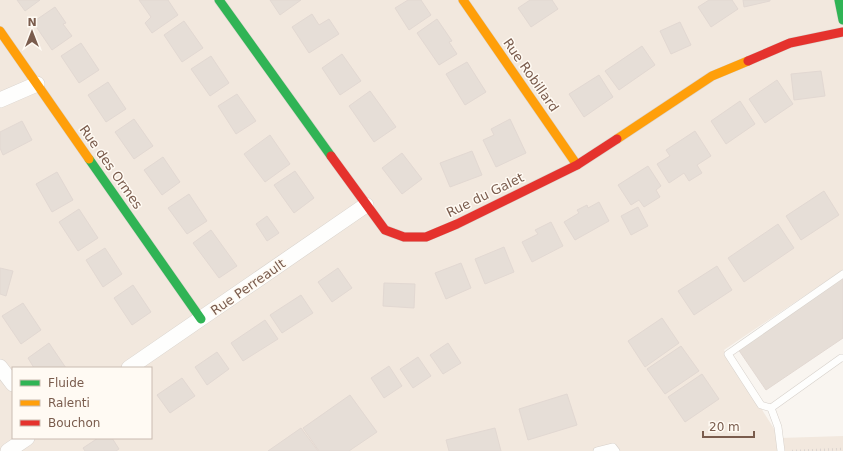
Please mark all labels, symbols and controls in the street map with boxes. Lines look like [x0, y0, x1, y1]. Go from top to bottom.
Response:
north arrow [12, 12, 52, 52]
text: N [27, 16, 37, 29]
street label: Rue Robillard [500, 36, 562, 114]
street label: Rue des Ormes [77, 122, 146, 212]
street label: Rue du Galet [444, 170, 526, 220]
street label: Rue Perreault [208, 256, 288, 318]
legend [12, 367, 152, 439]
text: Fluide [48, 376, 84, 390]
text: Ralenti [48, 396, 90, 410]
scale bar [703, 413, 754, 439]
text: Bouchon [48, 416, 100, 430]
text: 20 m [709, 420, 740, 434]

